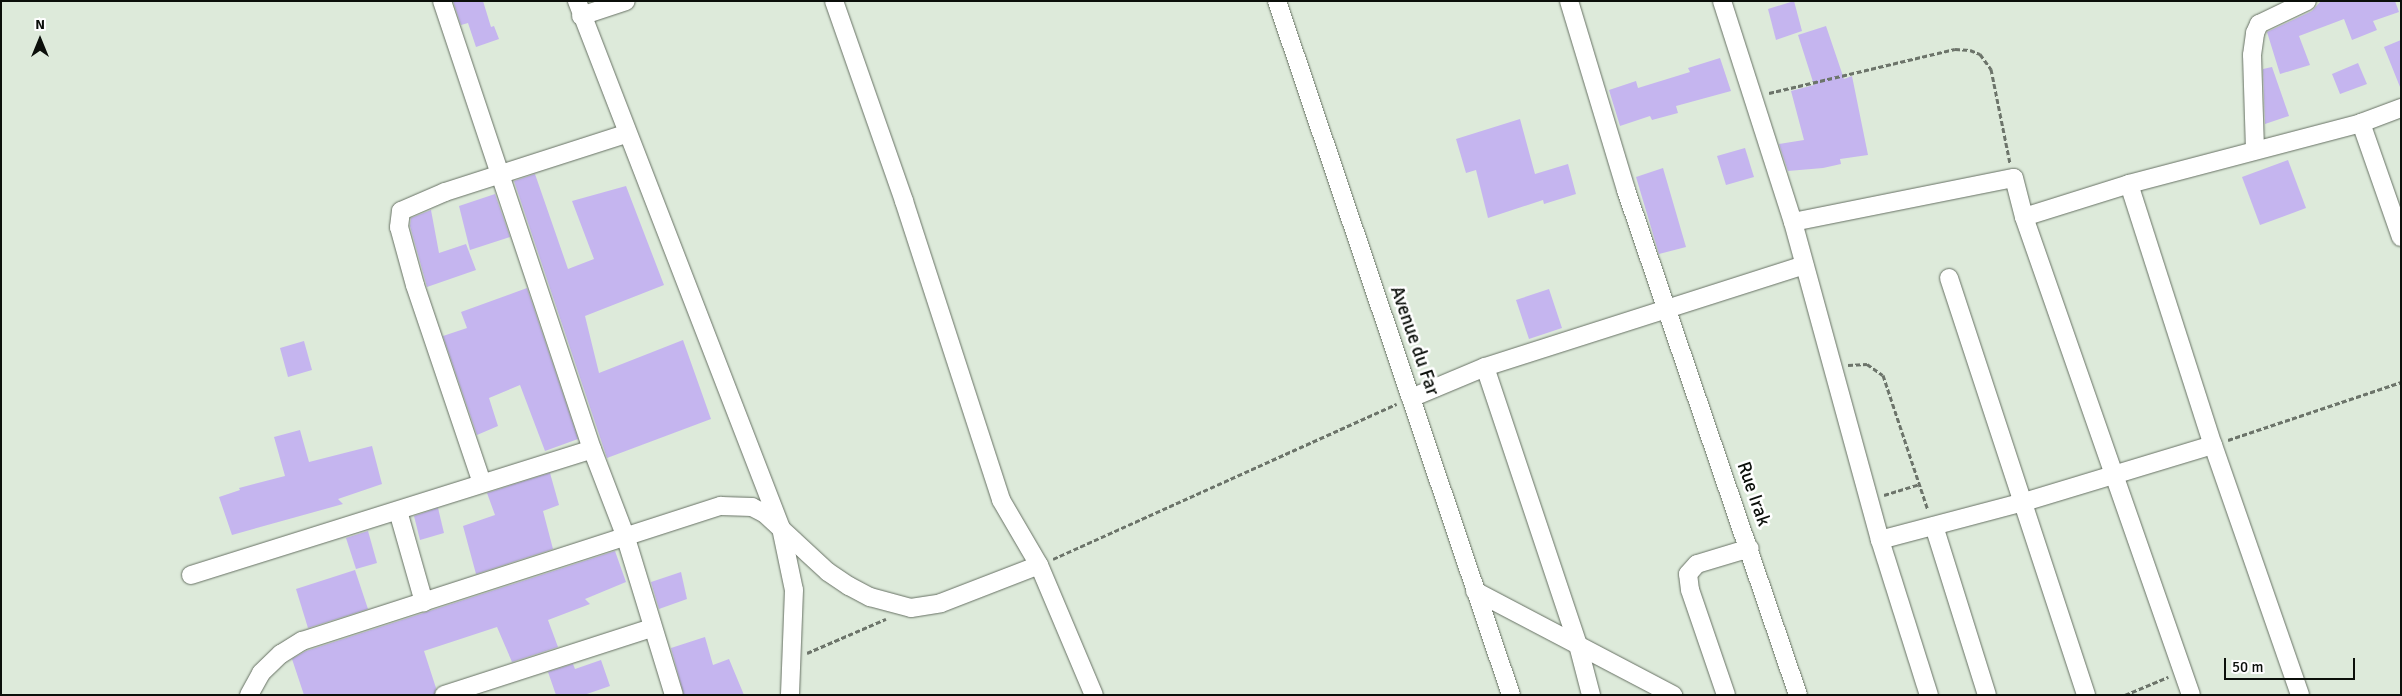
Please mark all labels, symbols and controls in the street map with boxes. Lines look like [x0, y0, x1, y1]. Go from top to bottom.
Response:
north arrow [15, 15, 65, 65]
text: N [35, 16, 45, 33]
street label: Avenue du Far [1385, 283, 1443, 399]
street label: Rue Irak [1731, 459, 1775, 529]
scale bar [2227, 648, 2358, 680]
text: 50 m [2232, 658, 2263, 676]

